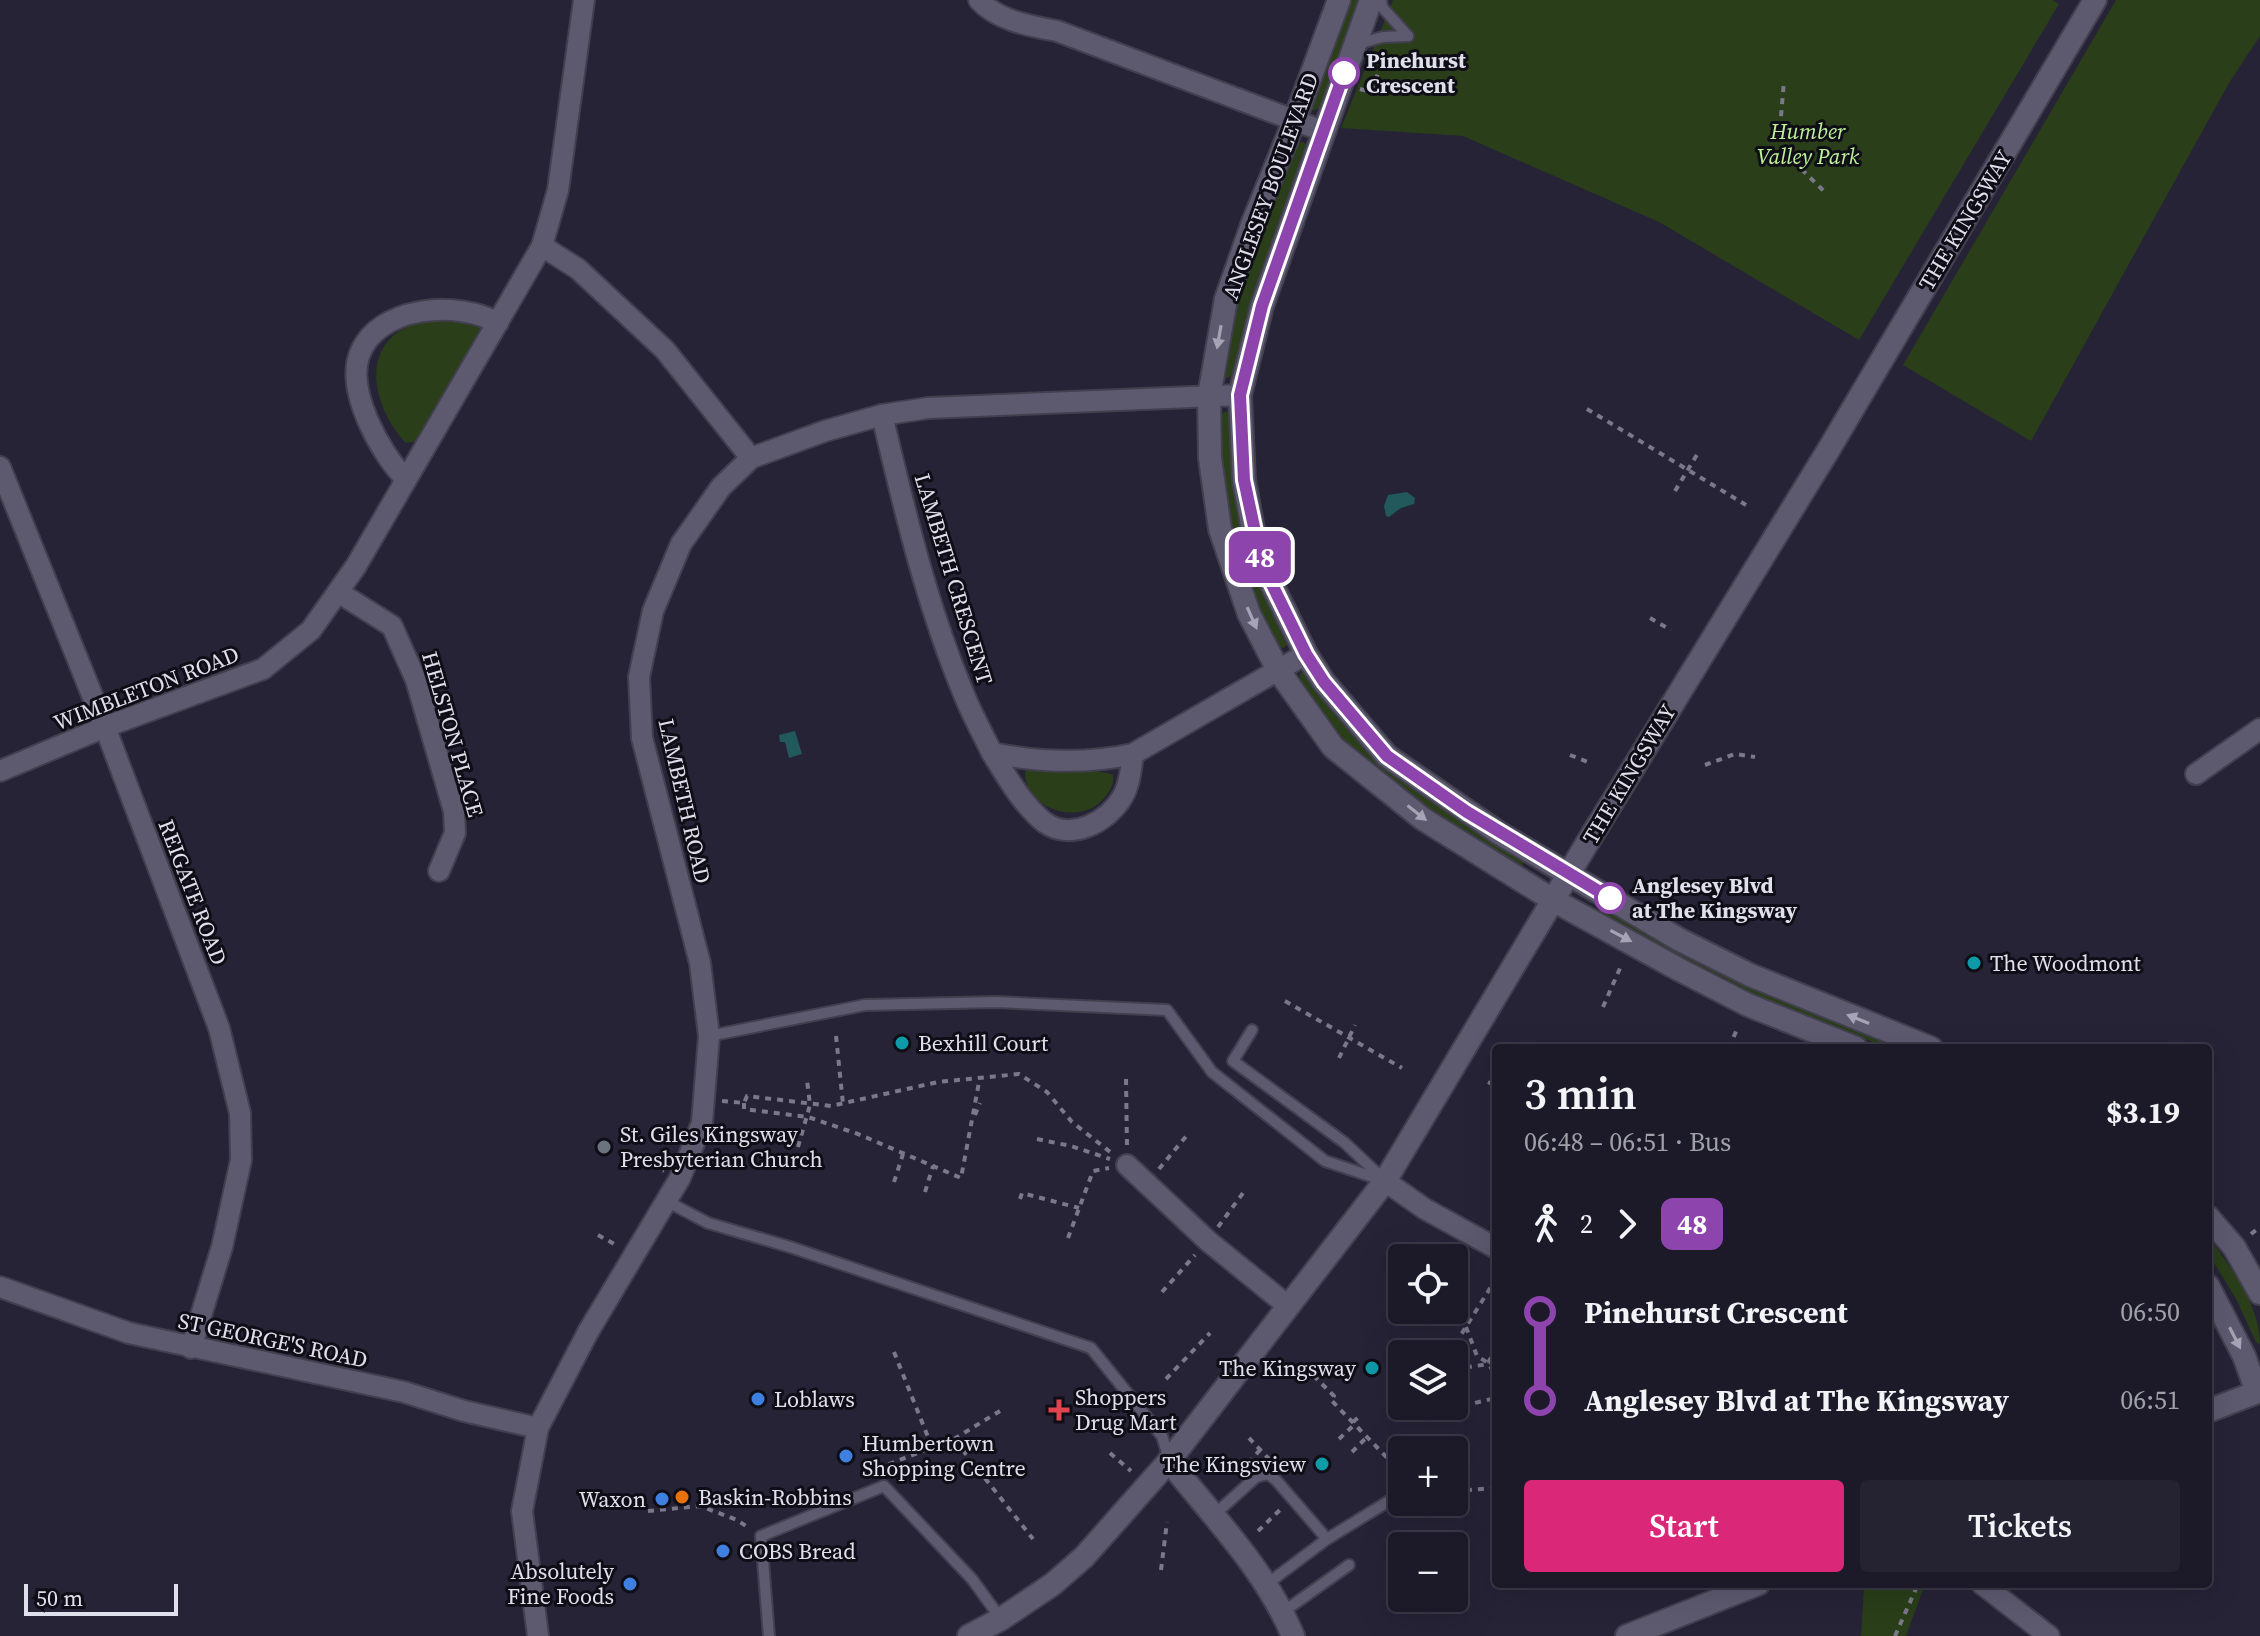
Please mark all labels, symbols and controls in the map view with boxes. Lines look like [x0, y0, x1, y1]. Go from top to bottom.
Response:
place label: Pinehurst Crescent [1366, 45, 1467, 100]
marker: Pinehurst Crescent [1329, 58, 1359, 88]
street label: ANGLESEY BOULEVARD [1215, 68, 1325, 304]
park label: Humber Valley Park [1757, 116, 1860, 171]
street label: THE KINGSWAY [1911, 144, 2019, 296]
one-way arrow [1213, 325, 1225, 350]
street label: LAMBETH CRESCENT [908, 470, 1000, 688]
line badge: 48 [1224, 531, 1296, 583]
text: 48 [1245, 538, 1275, 576]
one-way arrow [1245, 606, 1258, 629]
street label: WIMBLETON ROAD [49, 639, 243, 737]
street label: HELSTON PLACE [415, 648, 491, 820]
street label: THE KINGSWAY [1575, 698, 1683, 850]
street label: LAMBETH ROAD [651, 716, 719, 886]
one-way arrow [1407, 805, 1427, 821]
street label: REIGATE ROAD [151, 815, 235, 969]
place label: Anglesey Blvd at The Kingsway [1632, 870, 1798, 925]
marker: Anglesey Blvd at The Kingsway [1595, 883, 1625, 913]
one-way arrow [1610, 930, 1633, 943]
place label: The Woodmont [1990, 948, 2142, 978]
marker: The Woodmont [1965, 954, 1983, 972]
one-way arrow [1846, 1012, 1870, 1025]
place label: Bexhill Court [918, 1028, 1049, 1058]
marker: Bexhill Court [893, 1034, 911, 1052]
text: 3 min [1524, 1063, 1637, 1124]
text: $3.19 [2106, 1092, 2180, 1133]
place label: St. Giles Kingsway Presbyterian Church [620, 1119, 823, 1174]
text: 06:48 – 06:51 · Bus [1524, 1124, 1731, 1160]
marker: St. Giles Kingsway Presbyterian Church [595, 1138, 613, 1156]
icon: walk [1524, 1202, 1568, 1246]
icon: forward [1605, 1202, 1649, 1246]
text: 48 [1677, 1205, 1707, 1243]
text: 2 [1580, 1206, 1593, 1242]
map controls [1388, 1244, 1468, 1612]
button: locate [1388, 1244, 1468, 1324]
text: Pinehurst Crescent [1584, 1292, 1848, 1333]
text: 06:50 [2120, 1294, 2180, 1330]
street label: ST GEORGE'S ROAD [176, 1305, 370, 1375]
one-way arrow [2228, 1326, 2241, 1349]
button: layers [1388, 1340, 1468, 1420]
place label: The Kingsway [1219, 1353, 1357, 1383]
marker: The Kingsway [1363, 1359, 1381, 1377]
text: Anglesey Blvd at The Kingsway [1584, 1380, 2009, 1421]
place label: Shoppers Drug Mart [1075, 1382, 1177, 1437]
text: 06:51 [2120, 1382, 2180, 1418]
place label: Loblaws [774, 1384, 855, 1414]
marker: Loblaws [749, 1390, 767, 1408]
marker: Shoppers Drug Mart [1050, 1401, 1068, 1419]
place label: Humbertown Shopping Centre [862, 1428, 1026, 1483]
button: + [1388, 1436, 1468, 1516]
marker: Humbertown Shopping Centre [837, 1447, 855, 1465]
place label: The Kingsview [1162, 1449, 1306, 1479]
marker: The Kingsview [1313, 1455, 1331, 1473]
button: Start [1524, 1480, 1844, 1572]
button: Tickets [1860, 1480, 2180, 1572]
place label: Baskin-Robbins [698, 1482, 852, 1512]
place label: Waxon [579, 1484, 646, 1514]
marker: Baskin-Robbins [673, 1488, 691, 1506]
marker: Waxon [653, 1490, 671, 1508]
button: − [1388, 1532, 1468, 1612]
place label: COBS Bread [739, 1536, 856, 1566]
marker: COBS Bread [714, 1542, 732, 1560]
place label: Absolutely Fine Foods [507, 1556, 615, 1611]
marker: Absolutely Fine Foods [621, 1575, 639, 1593]
scale bar [24, 1580, 178, 1616]
text: 50 m [36, 1583, 83, 1613]

